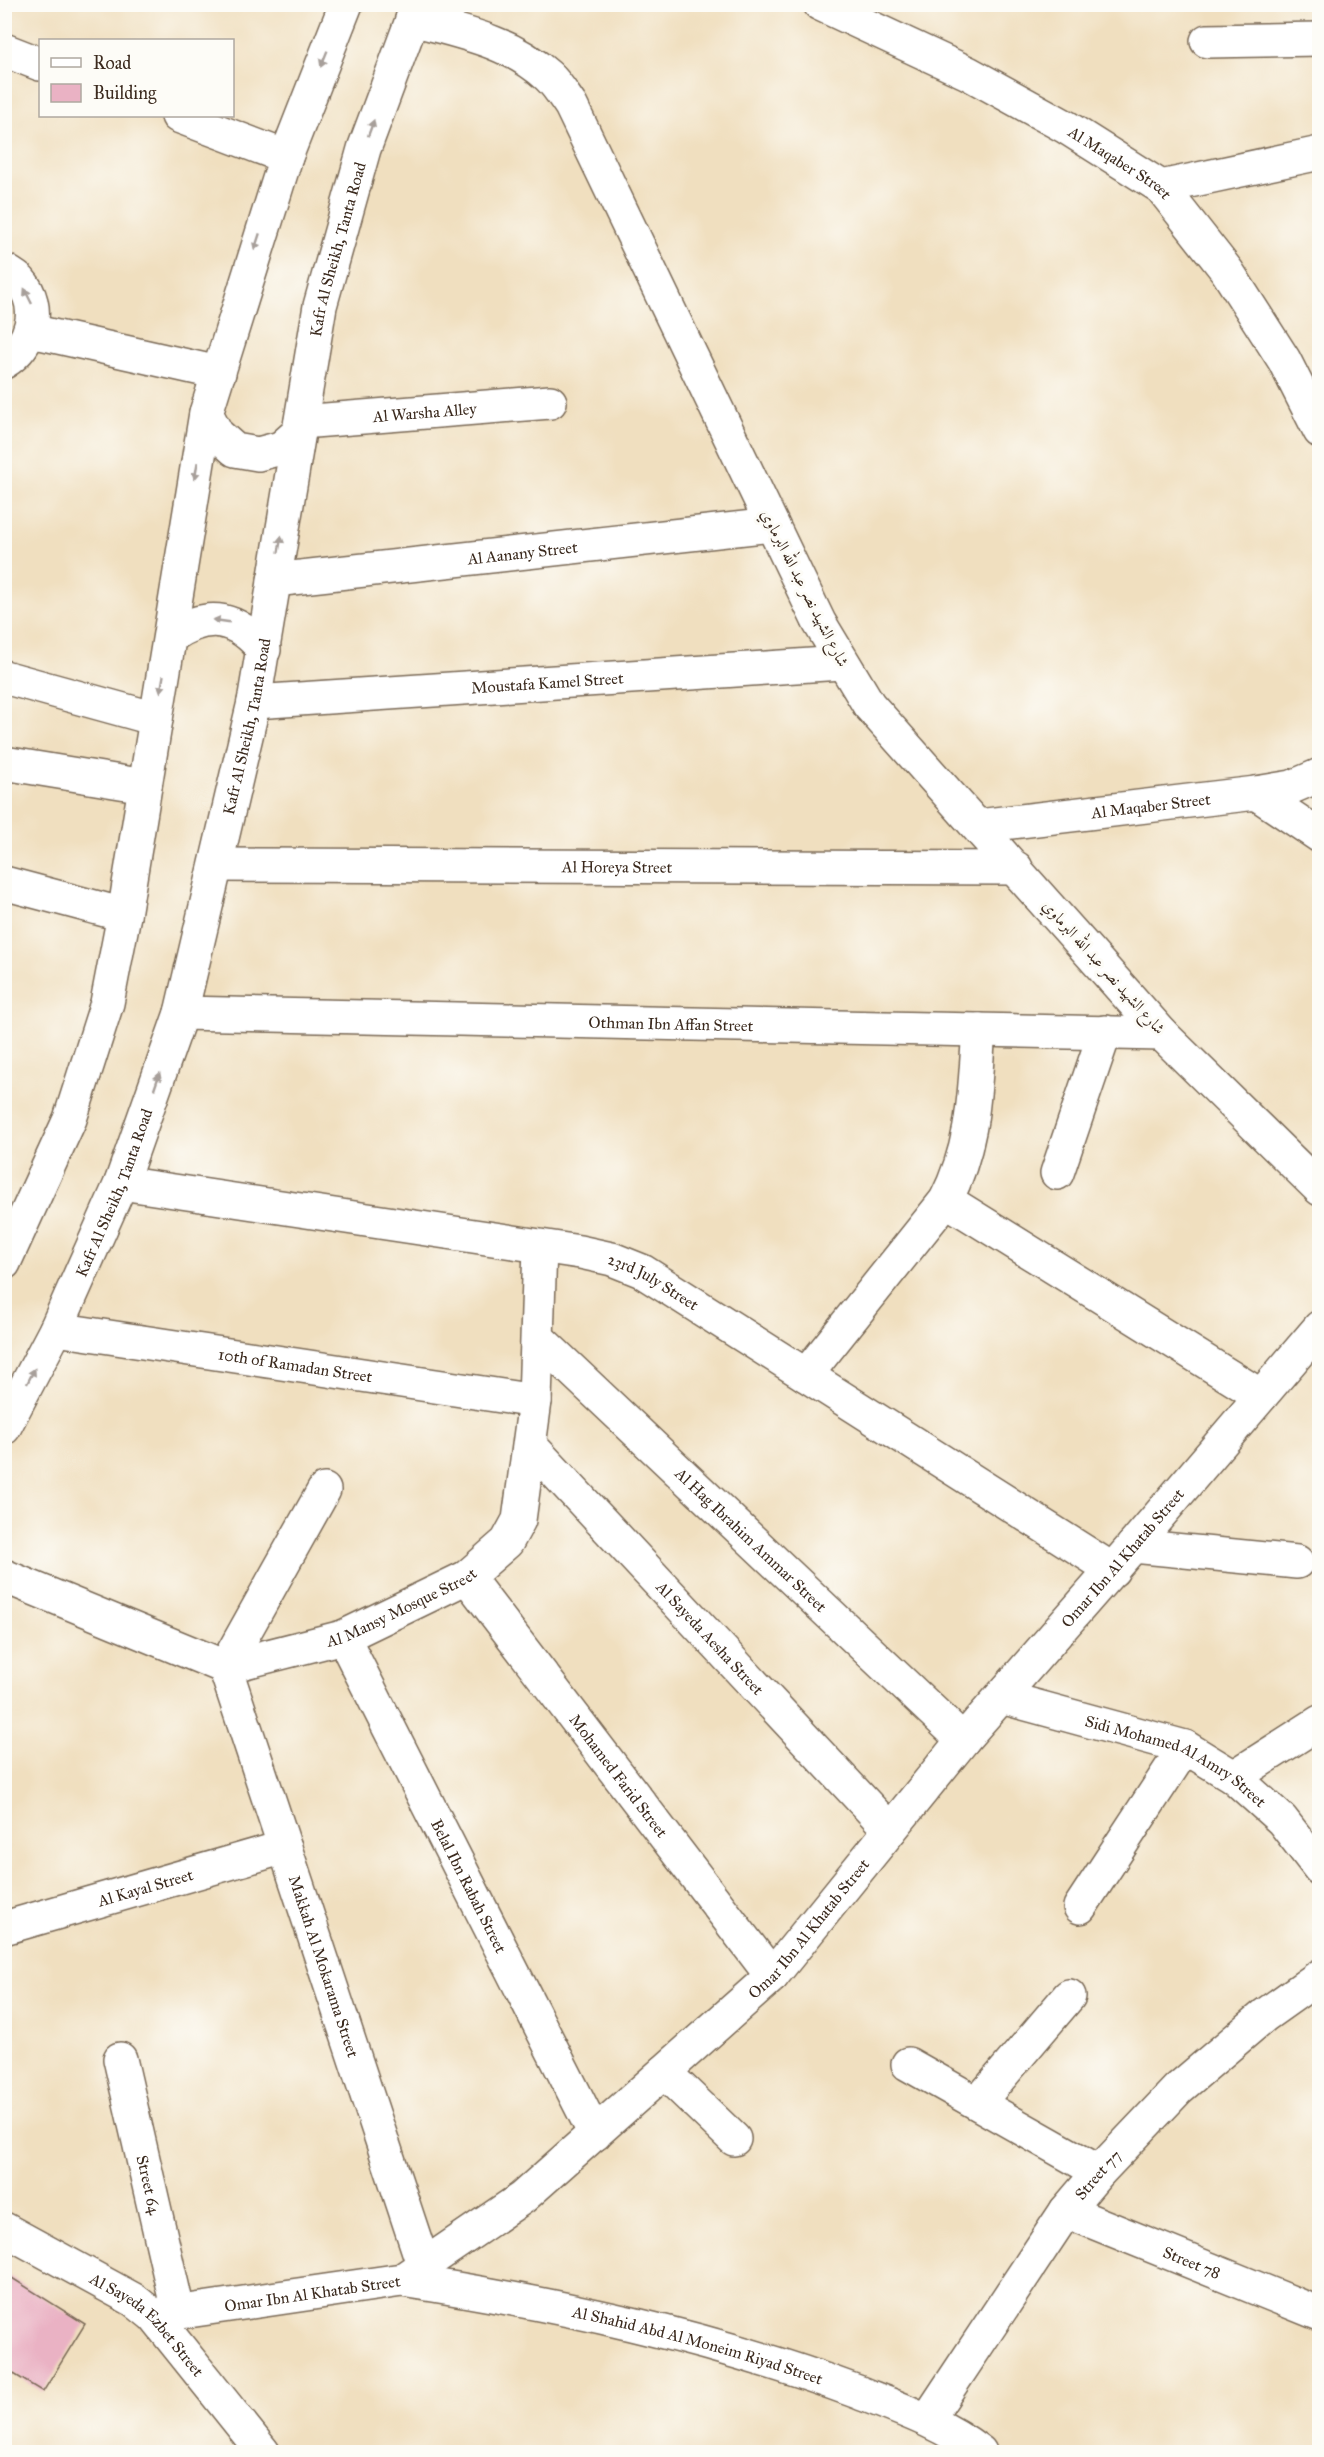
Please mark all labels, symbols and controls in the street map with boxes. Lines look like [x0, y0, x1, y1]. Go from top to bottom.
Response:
legend [39, 39, 234, 117]
one-way arrow [319, 50, 329, 68]
text: Road [93, 52, 131, 74]
text: Building [93, 82, 157, 105]
one-way arrow [367, 119, 377, 137]
street label: Al Maqaber Street [1064, 121, 1176, 203]
street label: Kafr Al Sheikh, Tanta Road [306, 160, 369, 338]
one-way arrow [252, 233, 262, 251]
one-way arrow [23, 287, 33, 305]
street label: Al Warsha Alley [371, 398, 478, 426]
one-way arrow [191, 461, 200, 480]
street label: شارع الشهيد نصر عبد الله البرماوي [753, 505, 856, 672]
one-way arrow [276, 534, 285, 553]
street label: Al Aanany Street [465, 537, 579, 568]
one-way arrow [211, 616, 230, 625]
street label: Kafr Al Sheikh, Tanta Road [218, 637, 274, 816]
street label: Moustafa Kamel Street [471, 668, 624, 697]
one-way arrow [158, 675, 167, 694]
street label: Al Maqaber Street [1089, 789, 1212, 822]
street label: Al Horeya Street [561, 857, 672, 876]
street label: شارع الشهيد نصر عبد الله البرماوي [1036, 894, 1172, 1041]
street label: Othman Ibn Affan Street [588, 1012, 754, 1035]
one-way arrow [153, 1072, 163, 1090]
street label: Kafr Al Sheikh, Tanta Road [71, 1106, 156, 1280]
street label: 23rd July Street [605, 1249, 703, 1314]
street label: 10th of Ramadan Street [217, 1344, 374, 1386]
one-way arrow [27, 1367, 36, 1384]
street label: Al Hag Ibrahim Ammar Street [671, 1463, 831, 1616]
street label: Omar Ibn Al Khatab Street [1057, 1484, 1188, 1631]
street label: Al Mansy Mosque Street [324, 1563, 481, 1651]
street label: Al Sayeda Aesha Street [652, 1576, 768, 1699]
street label: Mohamed Farid Street [566, 1710, 672, 1841]
street label: Sidi Mohamed Al Amry Street [1083, 1711, 1271, 1811]
street label: Belal Ibn Rabah Street [427, 1816, 511, 1956]
street label: Omar Ibn Al Khatab Street [744, 1854, 873, 2002]
street label: Al Kayal Street [94, 1864, 195, 1910]
street label: Makkah Al Mokarama Street [285, 1873, 363, 2060]
street label: Street 77 [1071, 2146, 1125, 2203]
street label: Street 64 [133, 2153, 165, 2217]
street label: Street 78 [1161, 2242, 1224, 2282]
street label: Al Sayeda Ezbet Street [86, 2268, 208, 2380]
street label: Omar Ibn Al Khatab Street [223, 2271, 402, 2315]
street label: Al Shahid Abd Al Moneim Riyad Street [570, 2301, 826, 2388]

